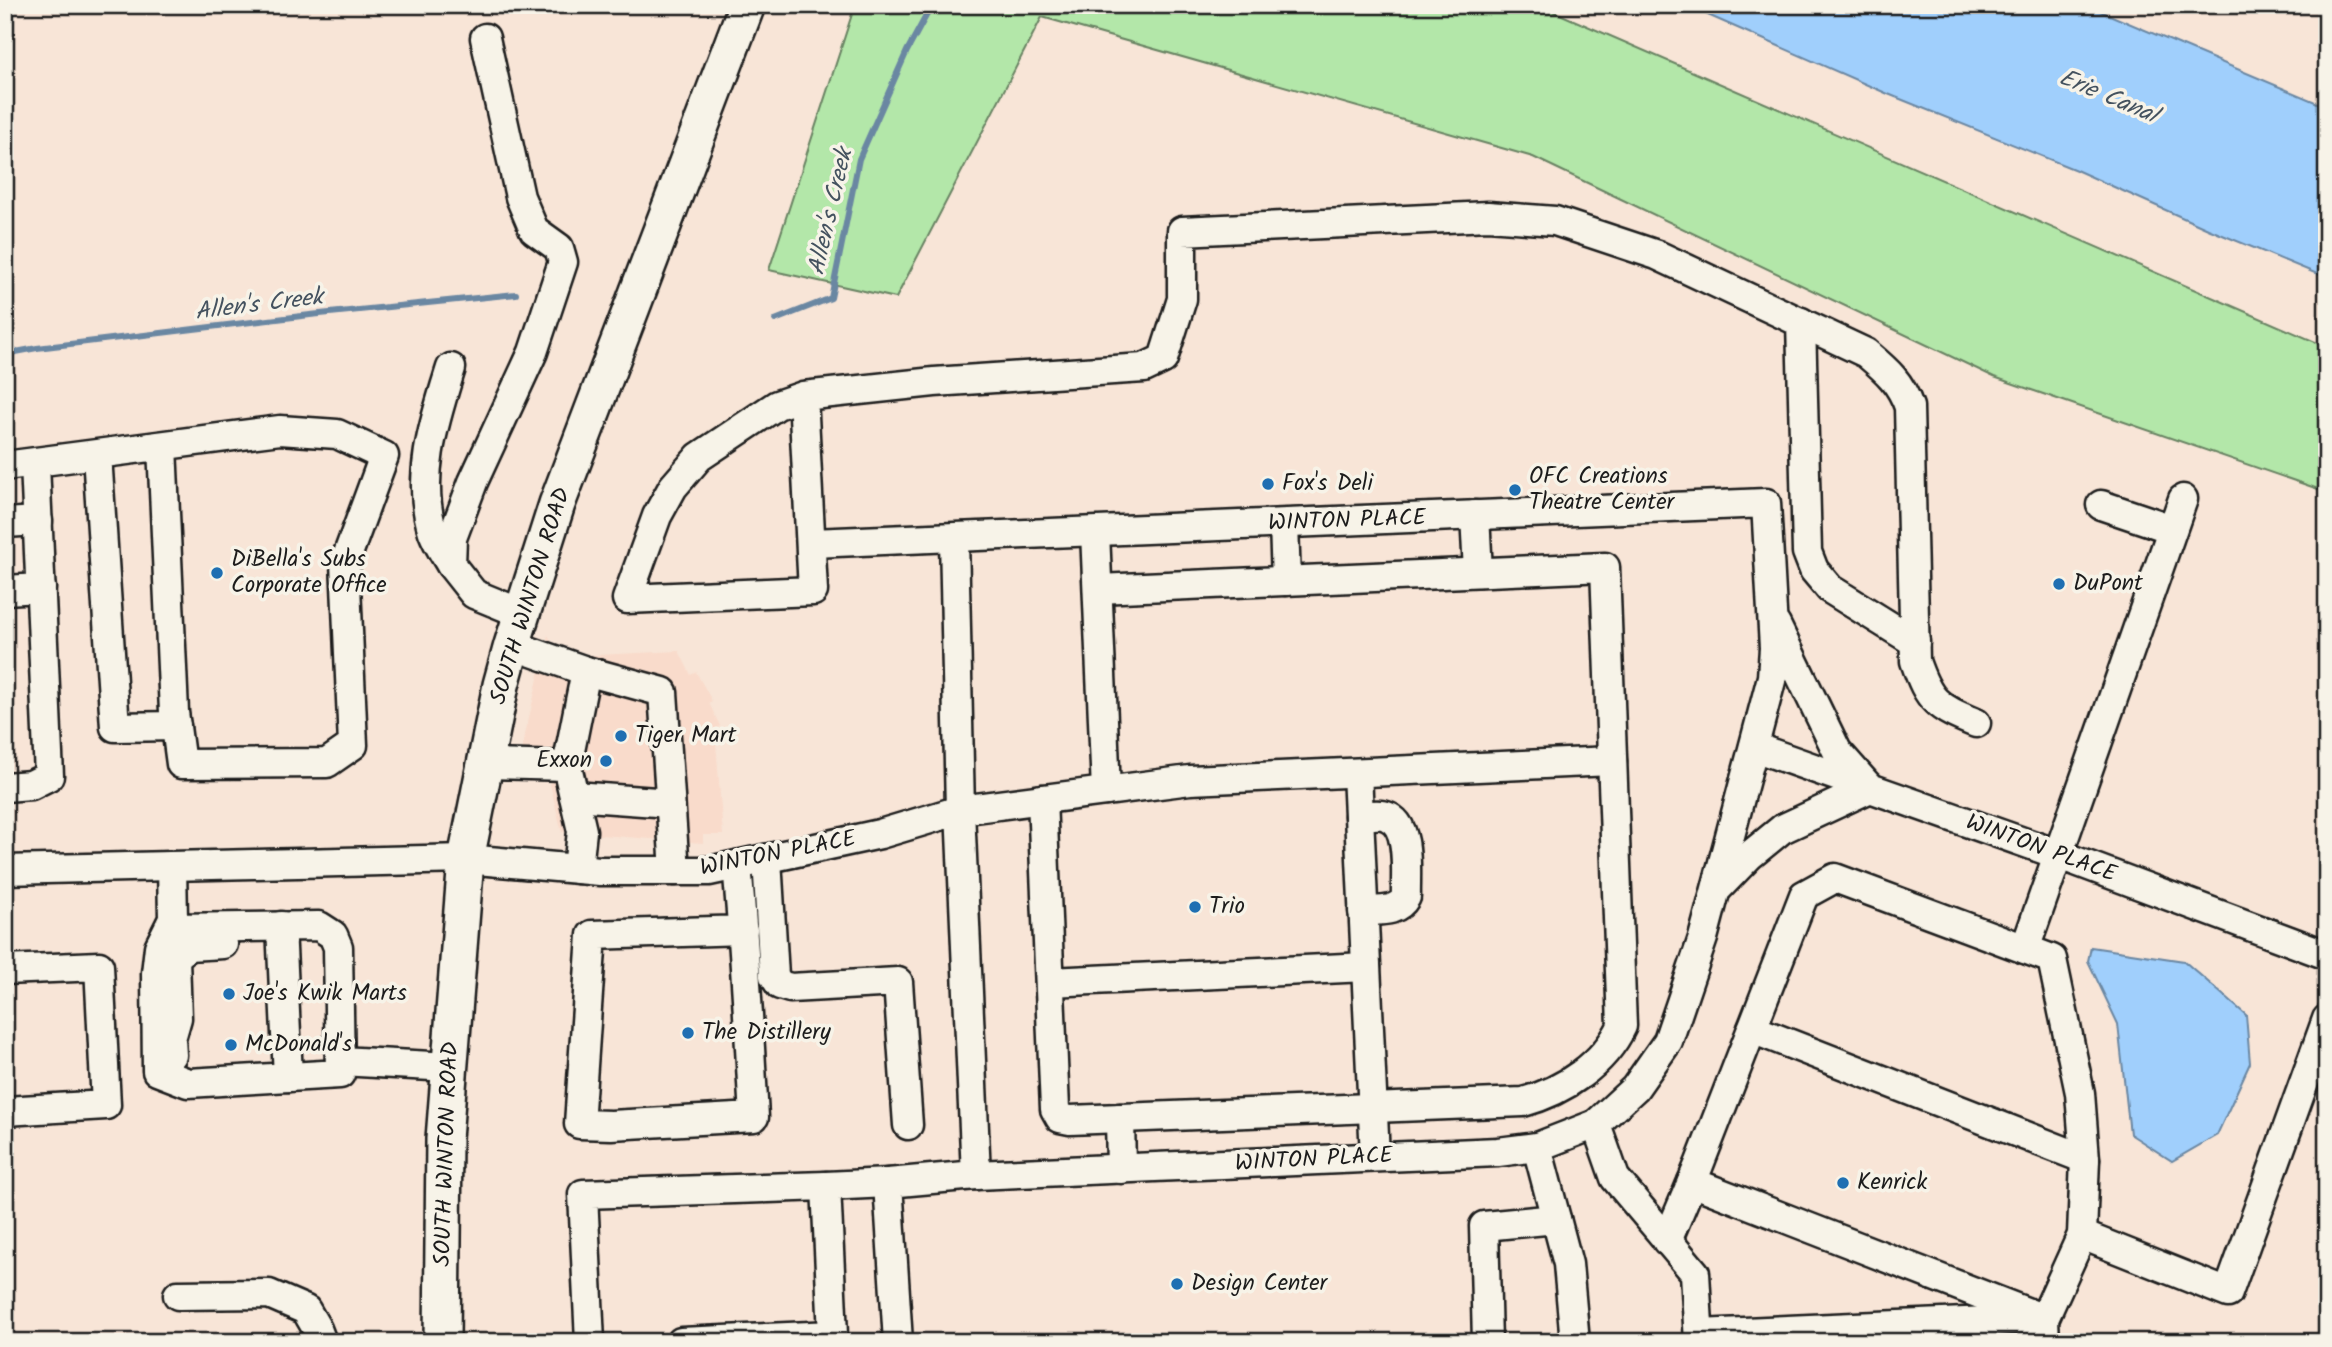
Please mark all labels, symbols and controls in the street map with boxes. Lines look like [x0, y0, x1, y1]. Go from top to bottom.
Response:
water label: Erie Canal [2053, 59, 2167, 137]
water label: Allen's Creek [798, 141, 865, 279]
water label: Allen's Creek [193, 277, 329, 332]
place label: OFC Creations Theatre Center [1529, 459, 1675, 521]
place label: Fox's Deli [1282, 466, 1374, 502]
marker: Fox's Deli [1260, 476, 1276, 492]
marker: OFC Creations Theatre Center [1507, 482, 1523, 498]
street label: SOUTH WINTON ROAD [481, 483, 581, 709]
street label: WINTON PLACE [1267, 500, 1427, 542]
place label: DiBella's Subs Corporate Office [231, 542, 387, 604]
marker: DiBella's Subs Corporate Office [209, 565, 225, 581]
place label: DuPont [2073, 566, 2144, 602]
marker: DuPont [2051, 576, 2067, 592]
place label: Tiger Mart [635, 718, 737, 754]
marker: Tiger Mart [613, 728, 629, 744]
place label: Exxon [536, 743, 592, 779]
marker: Exxon [598, 753, 614, 769]
street label: WINTON PLACE [1961, 805, 2122, 893]
street label: WINTON PLACE [697, 821, 860, 887]
place label: Trio [1209, 889, 1245, 925]
marker: Trio [1187, 899, 1203, 915]
place label: Joe's Kwik Marts [243, 976, 407, 1012]
marker: Joe's Kwik Marts [221, 986, 237, 1002]
place label: The Distillery [702, 1015, 831, 1051]
marker: The Distillery [680, 1025, 696, 1041]
place label: McDonald's [245, 1027, 352, 1063]
marker: McDonald's [223, 1037, 239, 1053]
street label: SOUTH WINTON ROAD [425, 1041, 469, 1267]
street label: WINTON PLACE [1234, 1138, 1394, 1182]
place label: Kenrick [1857, 1165, 1928, 1201]
marker: Kenrick [1835, 1175, 1851, 1191]
place label: Design Center [1191, 1266, 1329, 1302]
marker: Design Center [1169, 1276, 1185, 1292]

